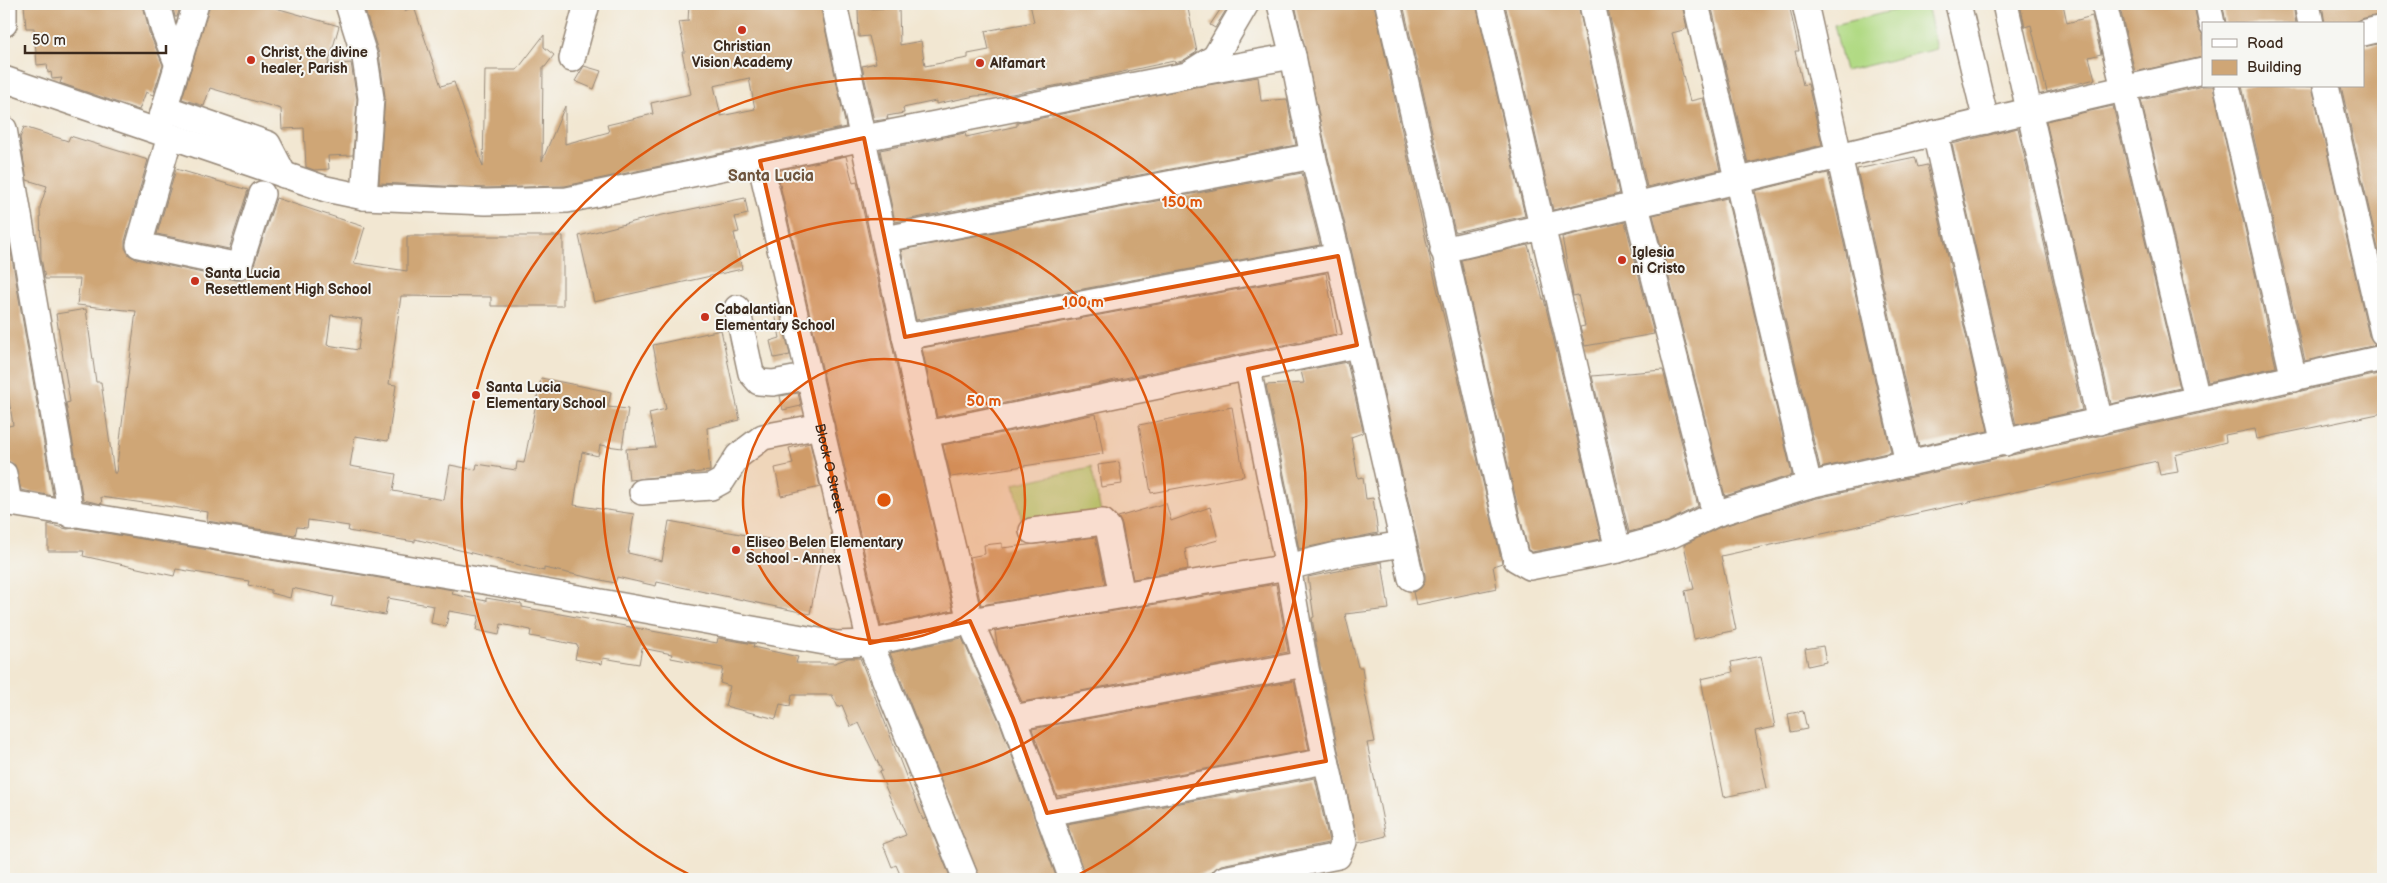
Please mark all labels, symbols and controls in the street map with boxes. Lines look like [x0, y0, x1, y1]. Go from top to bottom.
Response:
scale bar [25, 22, 166, 54]
legend [2202, 22, 2364, 88]
marker: Christian Vision Academy [736, 24, 748, 36]
text: 50 m [32, 31, 66, 50]
text: Road [2247, 34, 2283, 53]
place label: Christian Vision Academy [692, 38, 793, 71]
place label: Christ, the divine healer, Parish [261, 44, 368, 77]
marker: Christ, the divine healer, Parish [245, 54, 257, 66]
place label: Alfamart [989, 55, 1046, 72]
marker: Alfamart [974, 57, 986, 69]
text: Building [2247, 58, 2302, 77]
district label: Santa Lucia [728, 167, 814, 186]
text: 150 m [1161, 193, 1203, 212]
place label: Iglesia ni Cristo [1632, 244, 1685, 277]
marker: Iglesia ni Cristo [1616, 254, 1628, 266]
place label: Santa Lucia Resettlement High School [205, 265, 371, 298]
marker: Santa Lucia Resettlement High School [189, 275, 201, 287]
text: 100 m [1062, 293, 1104, 312]
place label: Cabalantian Elementary School [715, 301, 835, 334]
marker: Cabalantian Elementary School [699, 311, 711, 323]
place label: Santa Lucia Elementary School [486, 379, 606, 412]
marker: Santa Lucia Elementary School [470, 389, 482, 401]
text: 50 m [967, 392, 1002, 411]
street label: Block O Street [811, 422, 848, 515]
centre of rings [875, 491, 893, 509]
place label: Eliseo Belen Elementary School - Annex [746, 534, 904, 567]
marker: Eliseo Belen Elementary School - Annex [730, 544, 742, 556]

